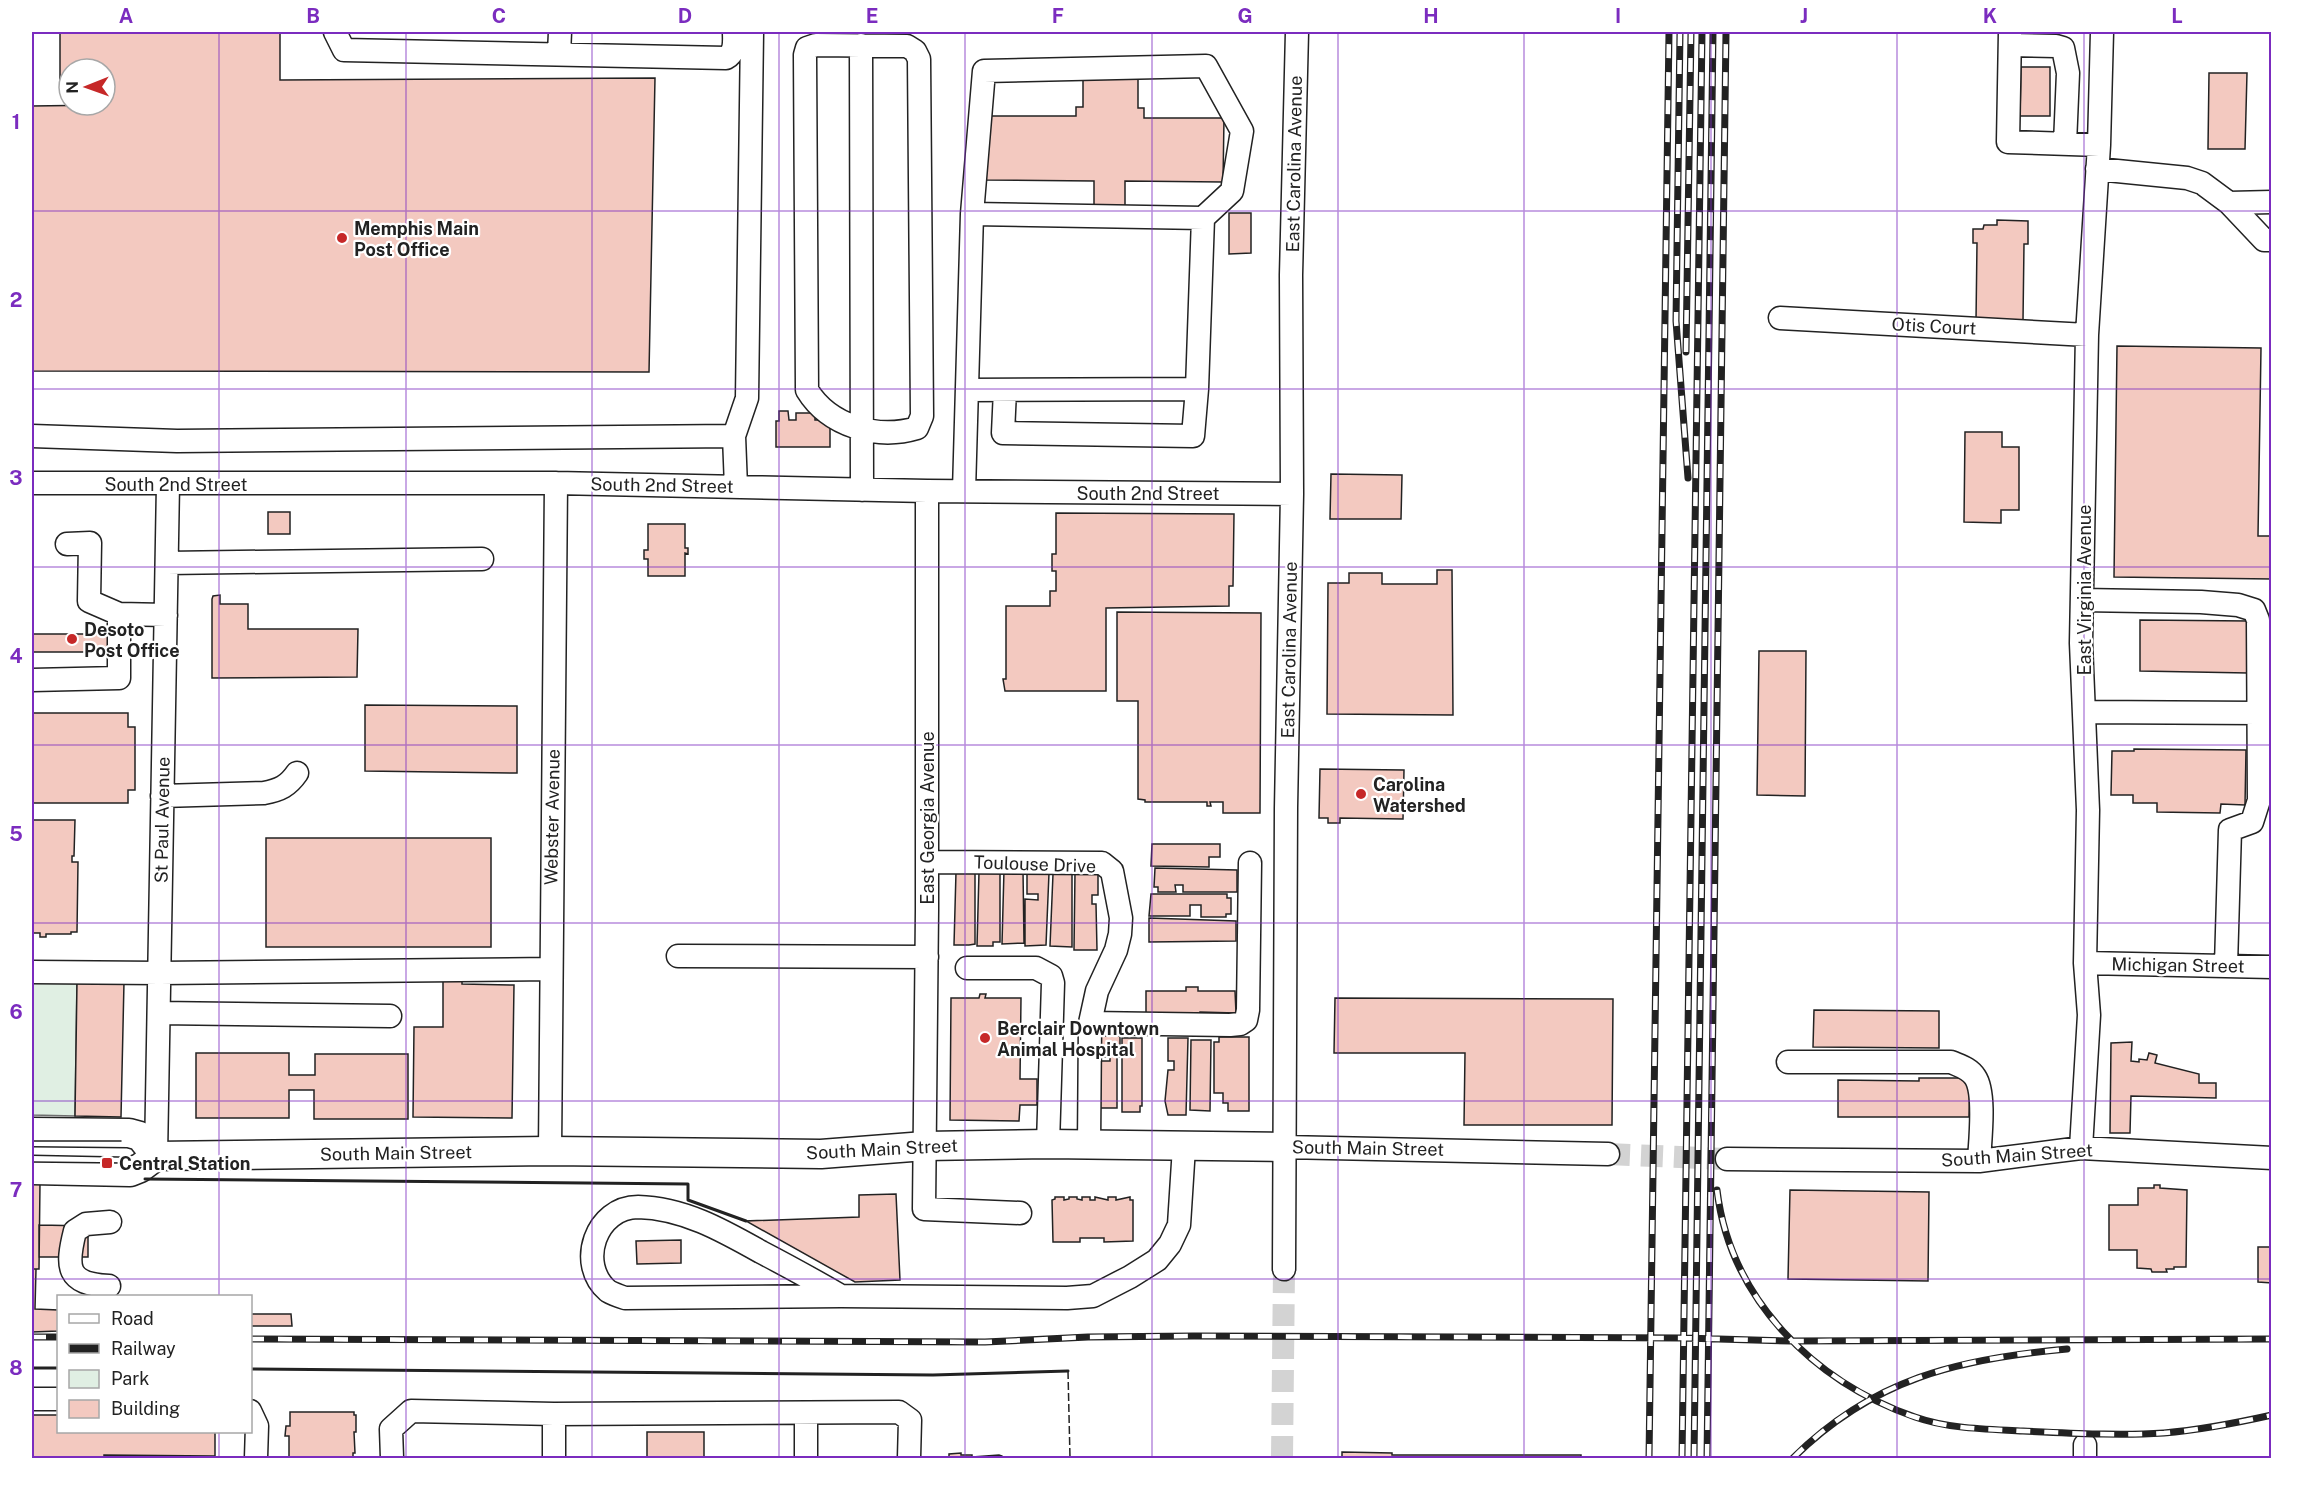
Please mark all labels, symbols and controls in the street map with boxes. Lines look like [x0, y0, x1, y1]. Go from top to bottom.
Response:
text: A [119, 4, 133, 28]
text: B [306, 4, 320, 28]
text: C [492, 4, 506, 28]
text: D [678, 4, 692, 28]
text: E [866, 4, 878, 28]
text: F [1052, 4, 1064, 28]
text: G [1237, 4, 1253, 28]
text: H [1423, 4, 1439, 28]
text: I [1615, 4, 1621, 28]
text: J [1800, 4, 1808, 28]
text: K [1983, 4, 1997, 28]
text: L [2171, 4, 2183, 28]
north arrow [57, 57, 117, 117]
street label: East Carolina Avenue [1282, 75, 1306, 253]
text: N [63, 81, 82, 94]
text: 1 [12, 110, 20, 134]
place label: Memphis Main Post Office [354, 218, 479, 260]
marker: Memphis Main Post Office [335, 231, 349, 245]
text: 2 [10, 288, 22, 312]
street label: Otis Court [1891, 313, 1977, 339]
text: 3 [9, 466, 23, 490]
street label: South 2nd Street [590, 473, 734, 497]
street label: South 2nd Street [104, 474, 248, 495]
street label: South 2nd Street [1076, 483, 1220, 504]
street label: East Virginia Avenue [2074, 505, 2095, 675]
street label: East Carolina Avenue [1277, 561, 1301, 739]
place label: Desoto Post Office [84, 619, 180, 661]
marker: Desoto Post Office [65, 632, 79, 646]
text: 4 [9, 644, 23, 668]
street label: East Georgia Avenue [917, 731, 938, 905]
street label: Webster Avenue [540, 749, 564, 885]
street label: St Paul Avenue [150, 757, 174, 883]
place label: Carolina Watershed [1373, 774, 1466, 816]
marker: Carolina Watershed [1354, 787, 1368, 801]
text: 5 [9, 822, 23, 846]
street label: Toulouse Drive [973, 851, 1097, 877]
street label: Michigan Street [2111, 953, 2245, 977]
text: 6 [9, 1000, 23, 1024]
place label: Berclair Downtown Animal Hospital [997, 1018, 1159, 1060]
marker: Berclair Downtown Animal Hospital [978, 1031, 992, 1045]
street label: South Main Street [805, 1135, 959, 1163]
street label: South Main Street [1292, 1136, 1444, 1160]
street label: South Main Street [1940, 1139, 2094, 1171]
street label: South Main Street [320, 1141, 472, 1165]
place label: Central Station [119, 1153, 250, 1174]
marker: Central Station [100, 1156, 114, 1170]
text: 7 [10, 1178, 22, 1202]
legend [57, 1295, 252, 1433]
text: Road [111, 1308, 154, 1329]
text: Railway [111, 1338, 176, 1359]
text: 8 [9, 1356, 23, 1380]
text: Park [111, 1368, 149, 1389]
text: Building [111, 1398, 180, 1419]

